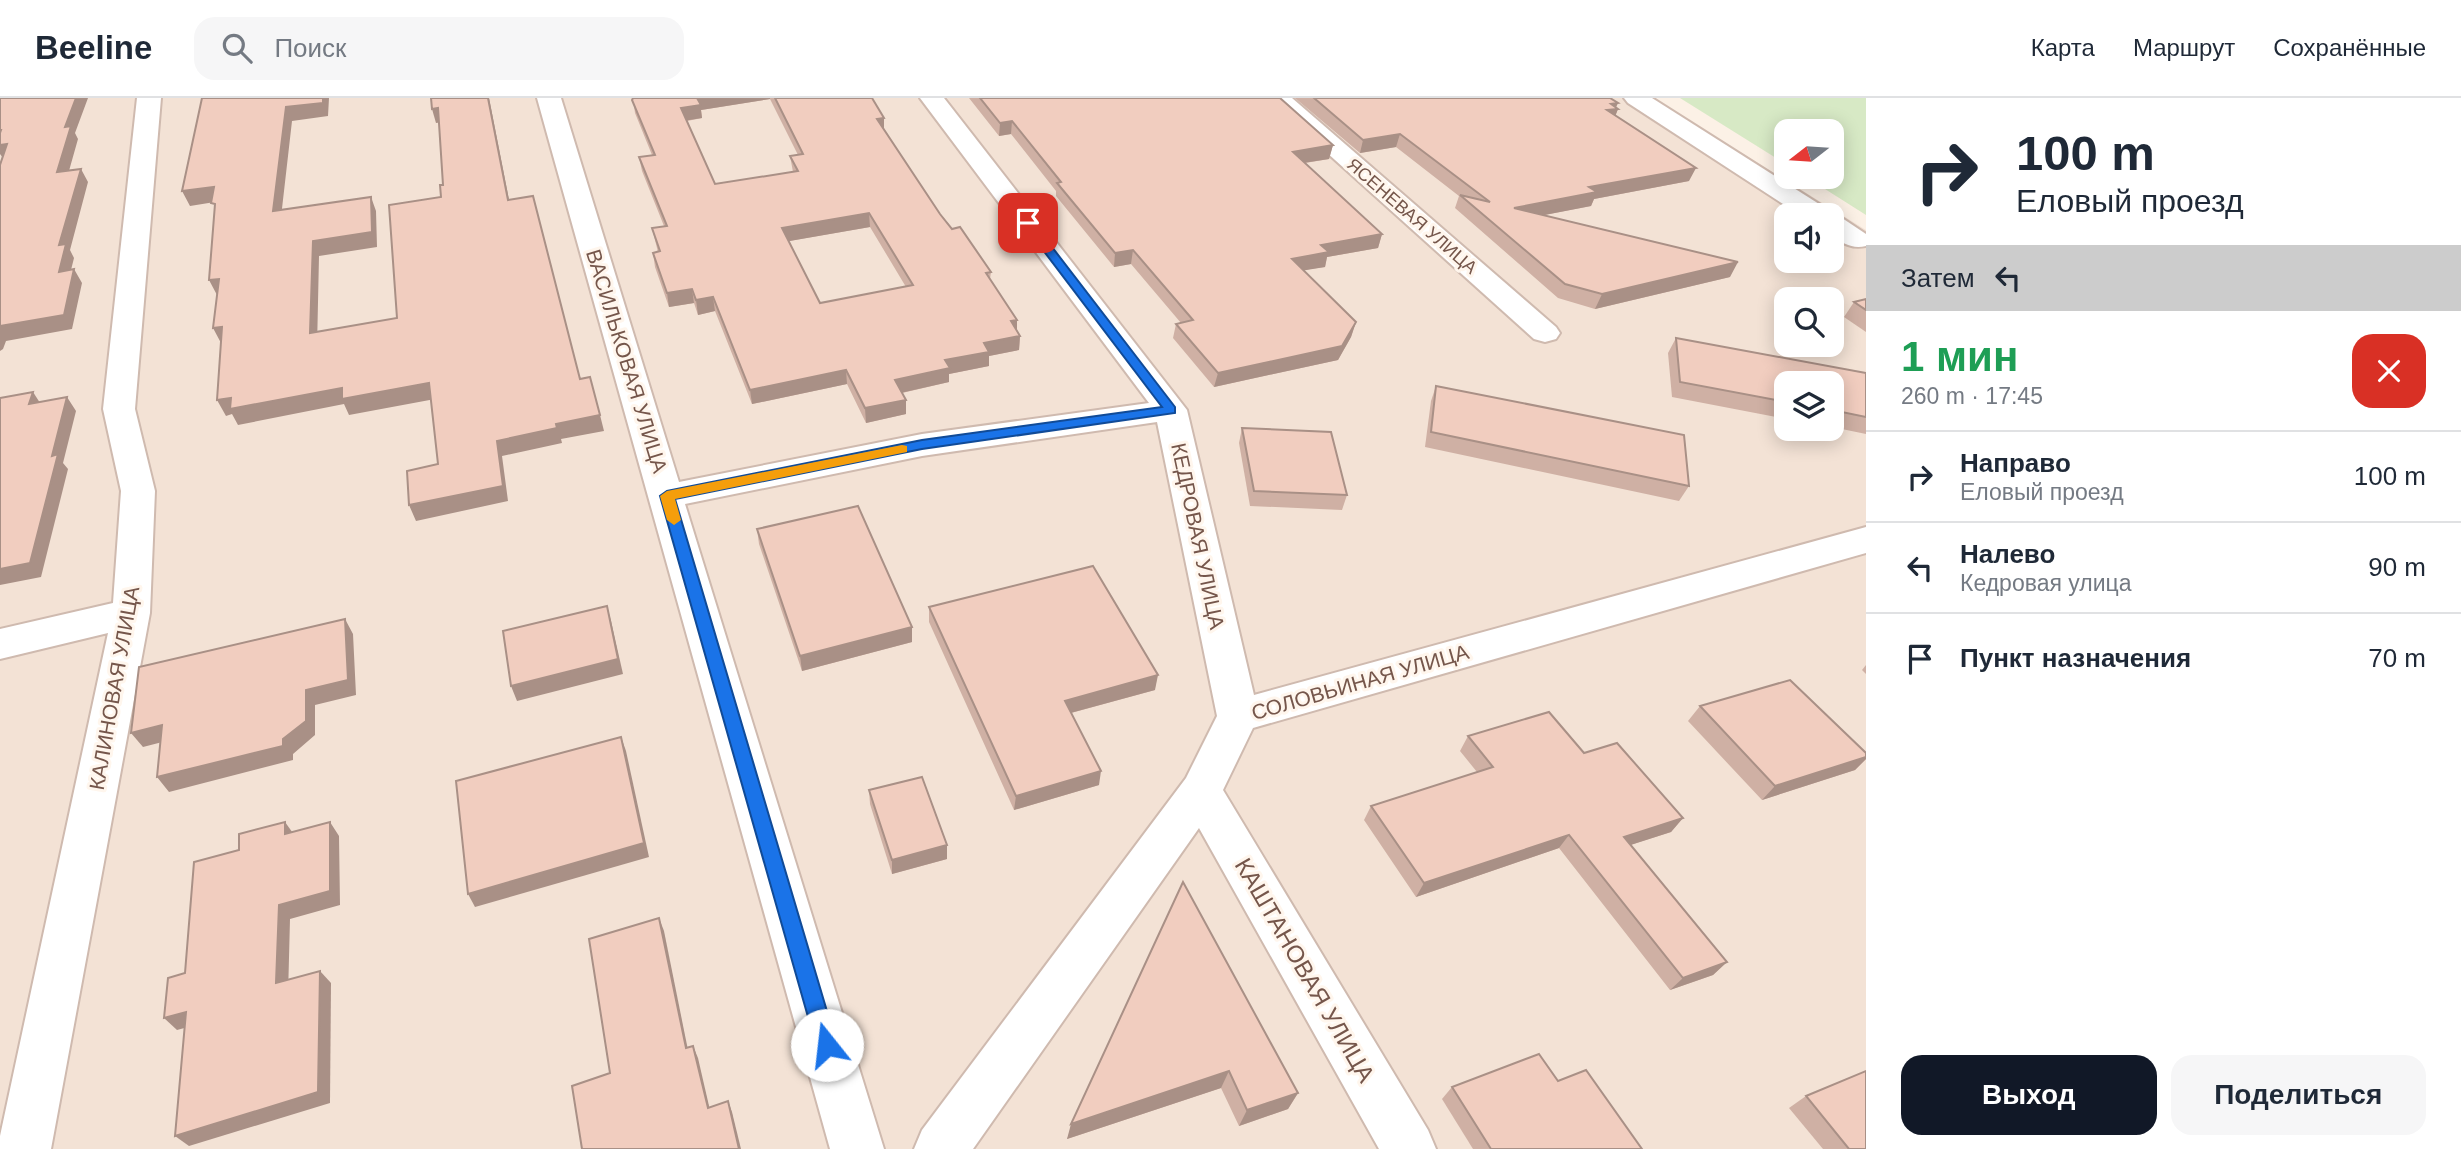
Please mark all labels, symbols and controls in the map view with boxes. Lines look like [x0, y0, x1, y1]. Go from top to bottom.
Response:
search box [194, 17, 684, 80]
text: Beeline [35, 29, 152, 66]
icon: search [218, 29, 256, 67]
text: Поиск [274, 33, 346, 63]
text: Карта [2031, 34, 2095, 61]
text: Маршрут [2133, 34, 2235, 61]
text: Сохранённые [2273, 34, 2426, 61]
north arrow [1774, 119, 1844, 189]
map controls [1774, 119, 1844, 441]
icon: right [1901, 126, 1992, 217]
text: 100 m [2016, 126, 2155, 180]
street label: ЯСЕНЕВАЯ УЛИЦА [1343, 154, 1481, 278]
text: Еловый проезд [2016, 183, 2244, 219]
pin [998, 193, 1058, 253]
button: sound [1774, 203, 1844, 273]
icon: arrive [1009, 204, 1047, 242]
street label: ВАСИЛЬКОВАЯ УЛИЦА [582, 247, 672, 475]
icon: left [1989, 259, 2027, 297]
text: Затем [1901, 263, 1975, 293]
button: search [1774, 287, 1844, 357]
text: 1 мин [1901, 333, 2018, 380]
button: close [2352, 334, 2426, 408]
button: layers [1774, 371, 1844, 441]
text: 260 m · 17:45 [1901, 383, 2043, 409]
street label: КЕДРОВАЯ УЛИЦА [1167, 441, 1229, 631]
text: Направо [1960, 448, 2071, 478]
icon: right [1901, 458, 1939, 496]
text: 100 m [2354, 461, 2426, 491]
text: Еловый проезд [1960, 479, 2124, 505]
text: Налево [1960, 539, 2055, 569]
icon: left [1901, 549, 1939, 587]
text: 90 m [2368, 552, 2426, 582]
text: Кедровая улица [1960, 570, 2132, 596]
street label: КАЛИНОВАЯ УЛИЦА [85, 584, 143, 792]
street label: СОЛОВЬИНАЯ УЛИЦА [1249, 640, 1471, 724]
icon: arrive [1901, 640, 1939, 678]
text: Пункт назначения [1960, 643, 2191, 673]
text: 70 m [2368, 643, 2426, 673]
street label: КАШТАНОВАЯ УЛИЦА [1230, 853, 1380, 1087]
position arrow [790, 1008, 864, 1082]
button: Выход [1901, 1055, 2157, 1135]
button: Поделиться [2171, 1055, 2426, 1135]

